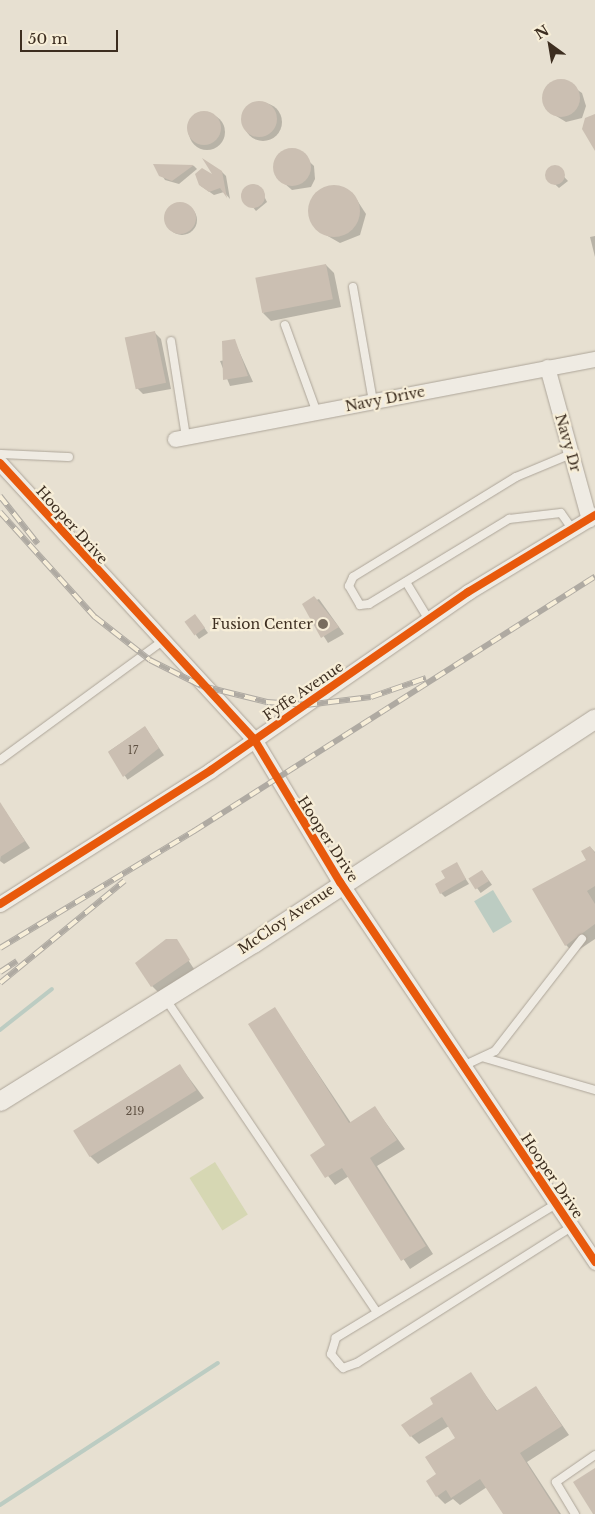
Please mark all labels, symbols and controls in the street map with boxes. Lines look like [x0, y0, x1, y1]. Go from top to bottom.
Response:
scale bar [22, 20, 120, 52]
north arrow [525, 20, 575, 70]
text: N [532, 21, 552, 43]
text: 50 m [28, 29, 68, 48]
street label: Navy Drive [344, 383, 426, 415]
street label: Navy Dr [552, 412, 584, 474]
street label: Hooper Drive [33, 483, 111, 567]
place label: Fusion Center [211, 616, 313, 632]
marker: Fusion Center [317, 618, 329, 630]
street label: Fyffe Avenue [259, 658, 347, 724]
house number: 17 [128, 743, 138, 757]
street label: Hooper Drive [294, 793, 362, 885]
street label: McCloy Avenue [234, 880, 338, 958]
house number: 219 [126, 1104, 144, 1118]
street label: Hooper Drive [517, 1130, 587, 1222]

